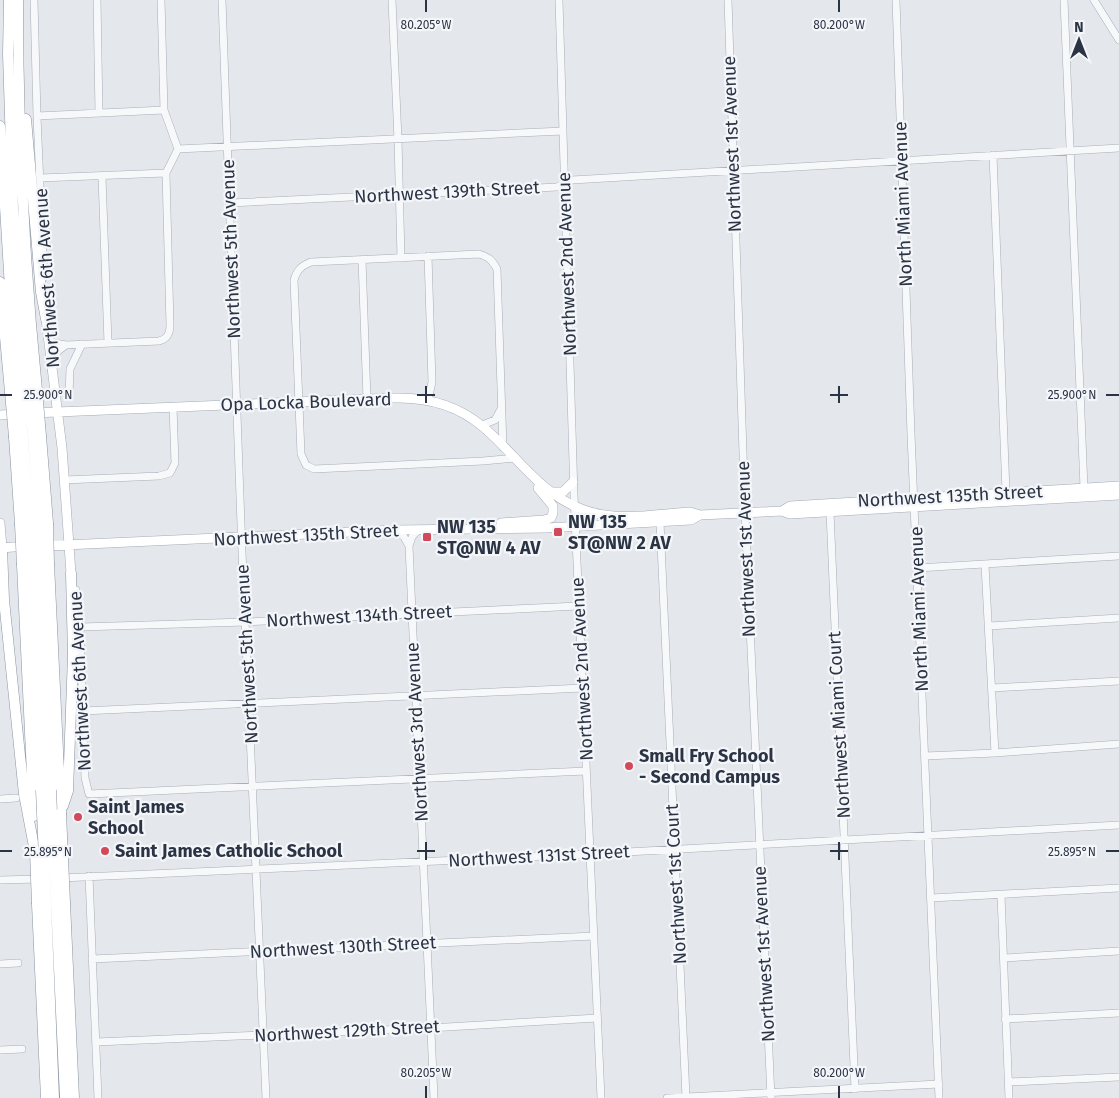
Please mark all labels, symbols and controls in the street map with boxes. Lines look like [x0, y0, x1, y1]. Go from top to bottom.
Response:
north arrow [1054, 15, 1104, 65]
text: 80.205°W [401, 18, 452, 32]
text: 80.200°W [813, 18, 865, 32]
text: N [1074, 19, 1084, 36]
street label: Northwest 1st Avenue [718, 55, 746, 233]
street label: North Miami Avenue [889, 121, 917, 287]
street label: Northwest 5th Avenue [217, 159, 245, 339]
street label: Northwest 2nd Avenue [553, 172, 581, 356]
street label: Northwest 139th Street [354, 176, 541, 208]
street label: Northwest 6th Avenue [30, 187, 64, 369]
text: 25.900°N [24, 388, 72, 402]
street label: Opa Locka Boulevard [220, 388, 392, 416]
text: 25.900°N [1048, 388, 1096, 402]
street label: Northwest 1st Avenue [732, 460, 760, 638]
street label: Northwest 135th Street [857, 480, 1044, 512]
place label: NW 135 ST@NW 2 AV [568, 511, 671, 554]
place label: NW 135 ST@NW 4 AV [437, 516, 541, 559]
street label: Northwest 135th Street [213, 519, 400, 551]
marker: NW 135 ST@NW 2 AV [552, 526, 564, 538]
street label: North Miami Avenue [905, 526, 933, 692]
marker: NW 135 ST@NW 4 AV [421, 531, 433, 543]
street label: Northwest 5th Avenue [231, 564, 263, 744]
street label: Northwest 2nd Avenue [566, 577, 598, 761]
street label: Northwest 6th Avenue [64, 590, 96, 772]
street label: Northwest 134th Street [265, 600, 453, 632]
street label: Northwest Miami Court [823, 630, 855, 819]
street label: Northwest 3rd Avenue [401, 642, 433, 822]
place label: Small Fry School - Second Campus [639, 745, 780, 788]
marker: Small Fry School - Second Campus [623, 760, 635, 772]
place label: Saint James School [88, 796, 185, 839]
street label: Northwest 1st Court [661, 803, 691, 965]
marker: Saint James School [72, 811, 84, 823]
place label: Saint James Catholic School [115, 840, 343, 862]
street label: Northwest 131st Street [448, 840, 631, 872]
text: 25.895°N [24, 845, 72, 859]
marker: Saint James Catholic School [99, 845, 111, 857]
text: 25.895°N [1048, 845, 1096, 859]
street label: Northwest 1st Avenue [748, 865, 780, 1043]
street label: Northwest 130th Street [249, 931, 437, 963]
street label: Northwest 129th Street [254, 1015, 441, 1047]
text: 80.205°W [401, 1066, 452, 1080]
text: 80.200°W [813, 1066, 865, 1080]

